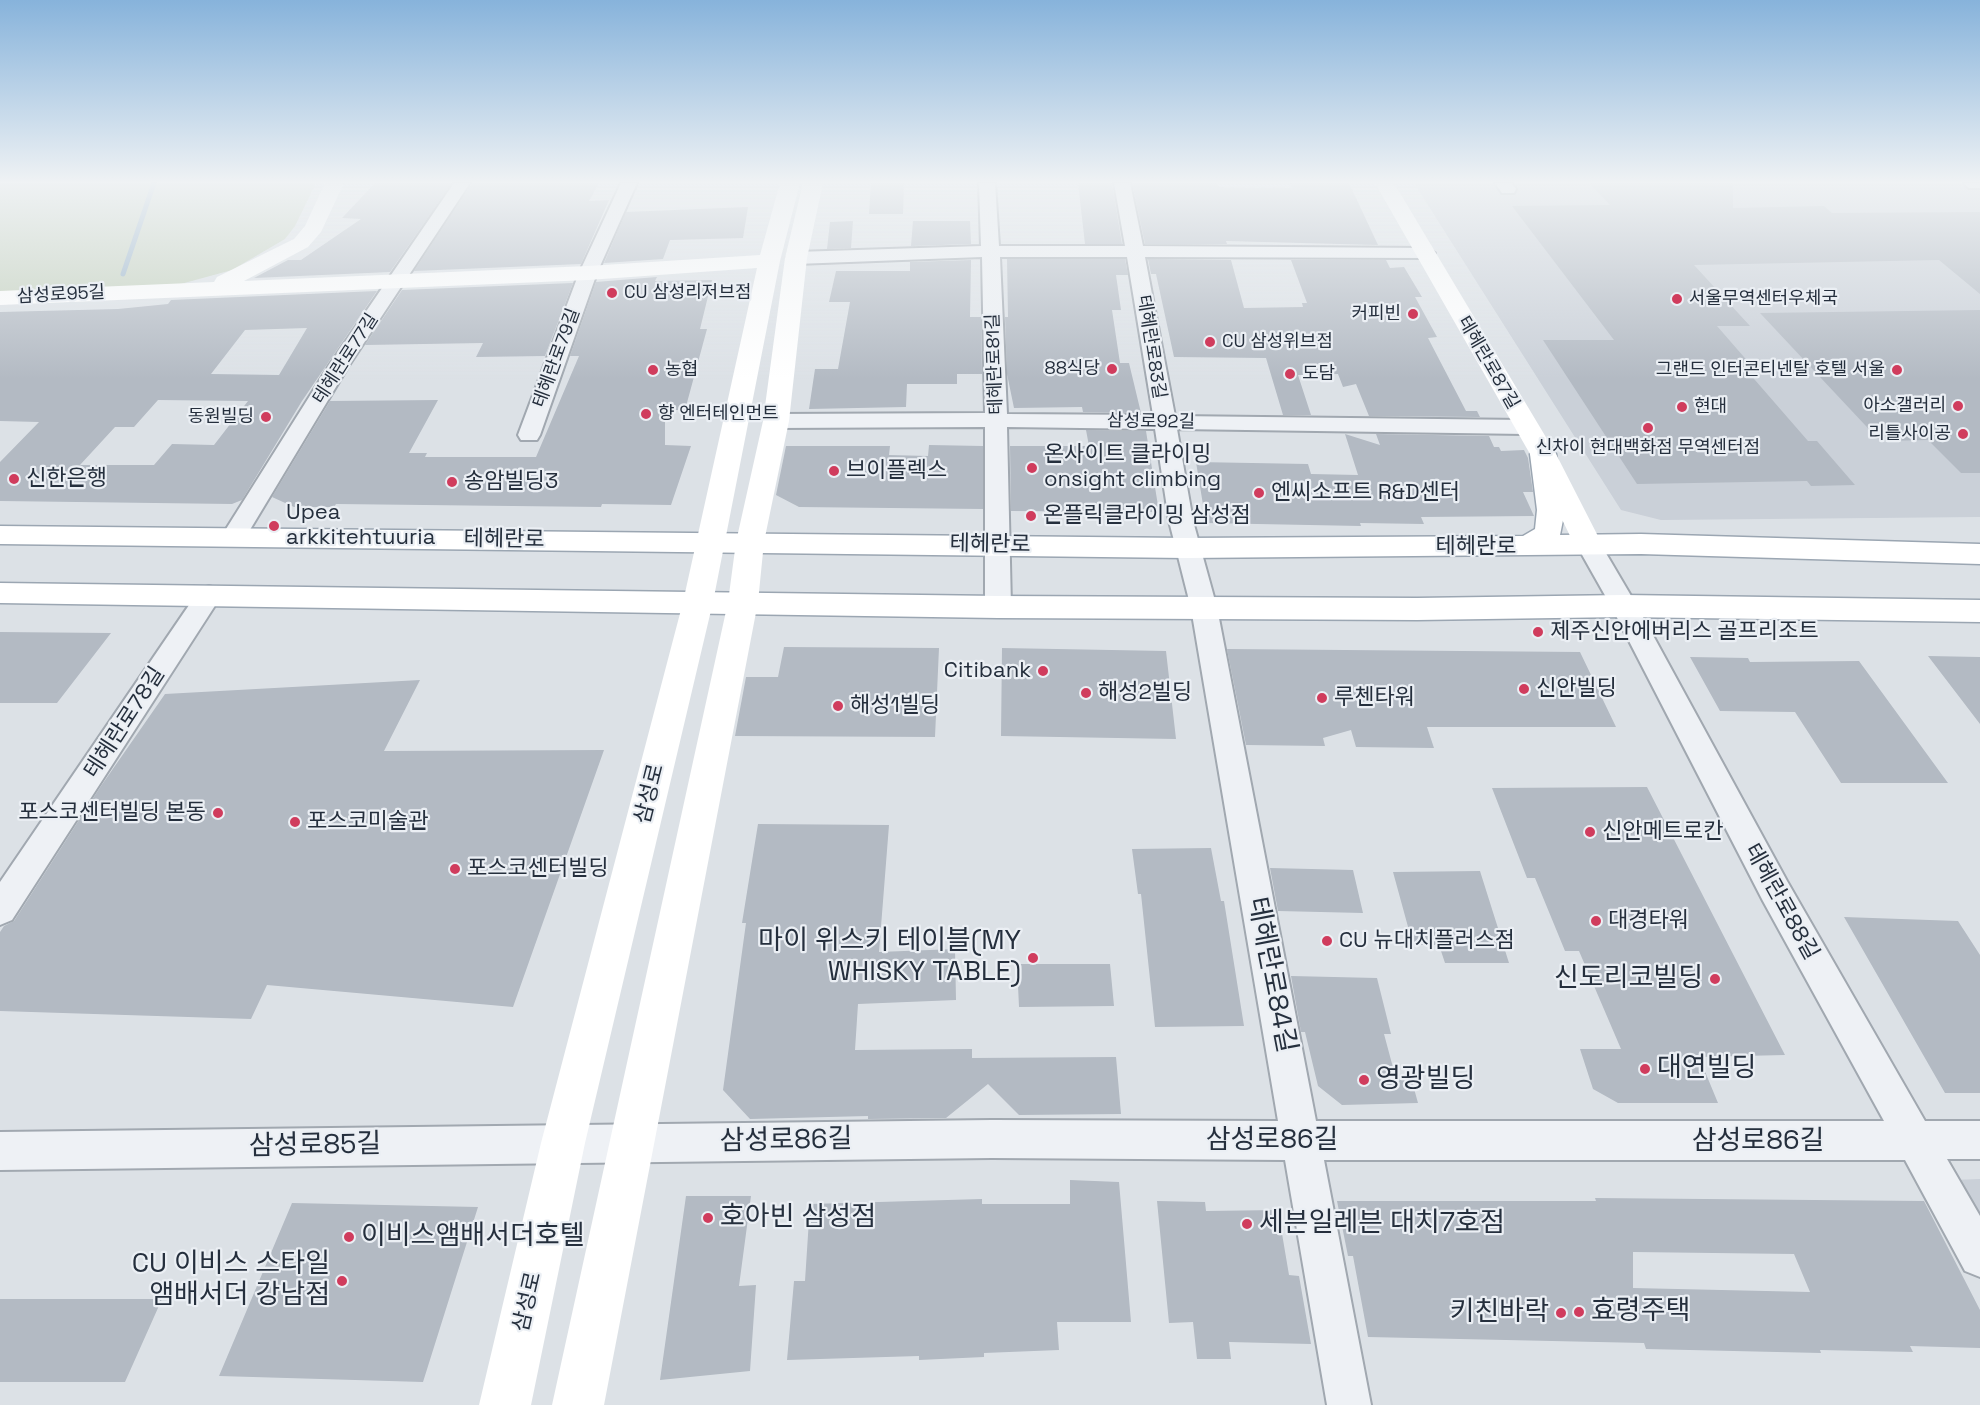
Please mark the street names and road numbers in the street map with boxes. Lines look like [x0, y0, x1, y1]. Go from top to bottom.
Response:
street label: 삼성로95길 [16, 282, 106, 308]
street label: 테헤란로83길 [1132, 294, 1170, 400]
street label: 테헤란로79길 [529, 305, 585, 411]
street label: 테헤란로77길 [309, 310, 383, 408]
street label: 테헤란로81길 [982, 313, 1008, 415]
street label: 테헤란로87길 [1453, 313, 1523, 413]
street label: 삼성로92길 [1107, 410, 1195, 434]
street label: 테헤란로 [463, 526, 545, 554]
street label: 테헤란로 [949, 531, 1031, 559]
street label: 테헤란로 [1436, 534, 1516, 560]
street label: 테헤란로78길 [79, 662, 171, 784]
street label: 삼성로 [630, 761, 670, 827]
street label: 테헤란로88길 [1738, 839, 1824, 965]
street label: 테헤란로84길 [1240, 894, 1302, 1056]
street label: 삼성로86길 [719, 1124, 853, 1158]
street label: 삼성로86길 [1206, 1125, 1338, 1157]
street label: 삼성로86길 [1692, 1126, 1824, 1158]
street label: 삼성로85길 [249, 1129, 381, 1163]
street label: 삼성로 [508, 1269, 548, 1335]

